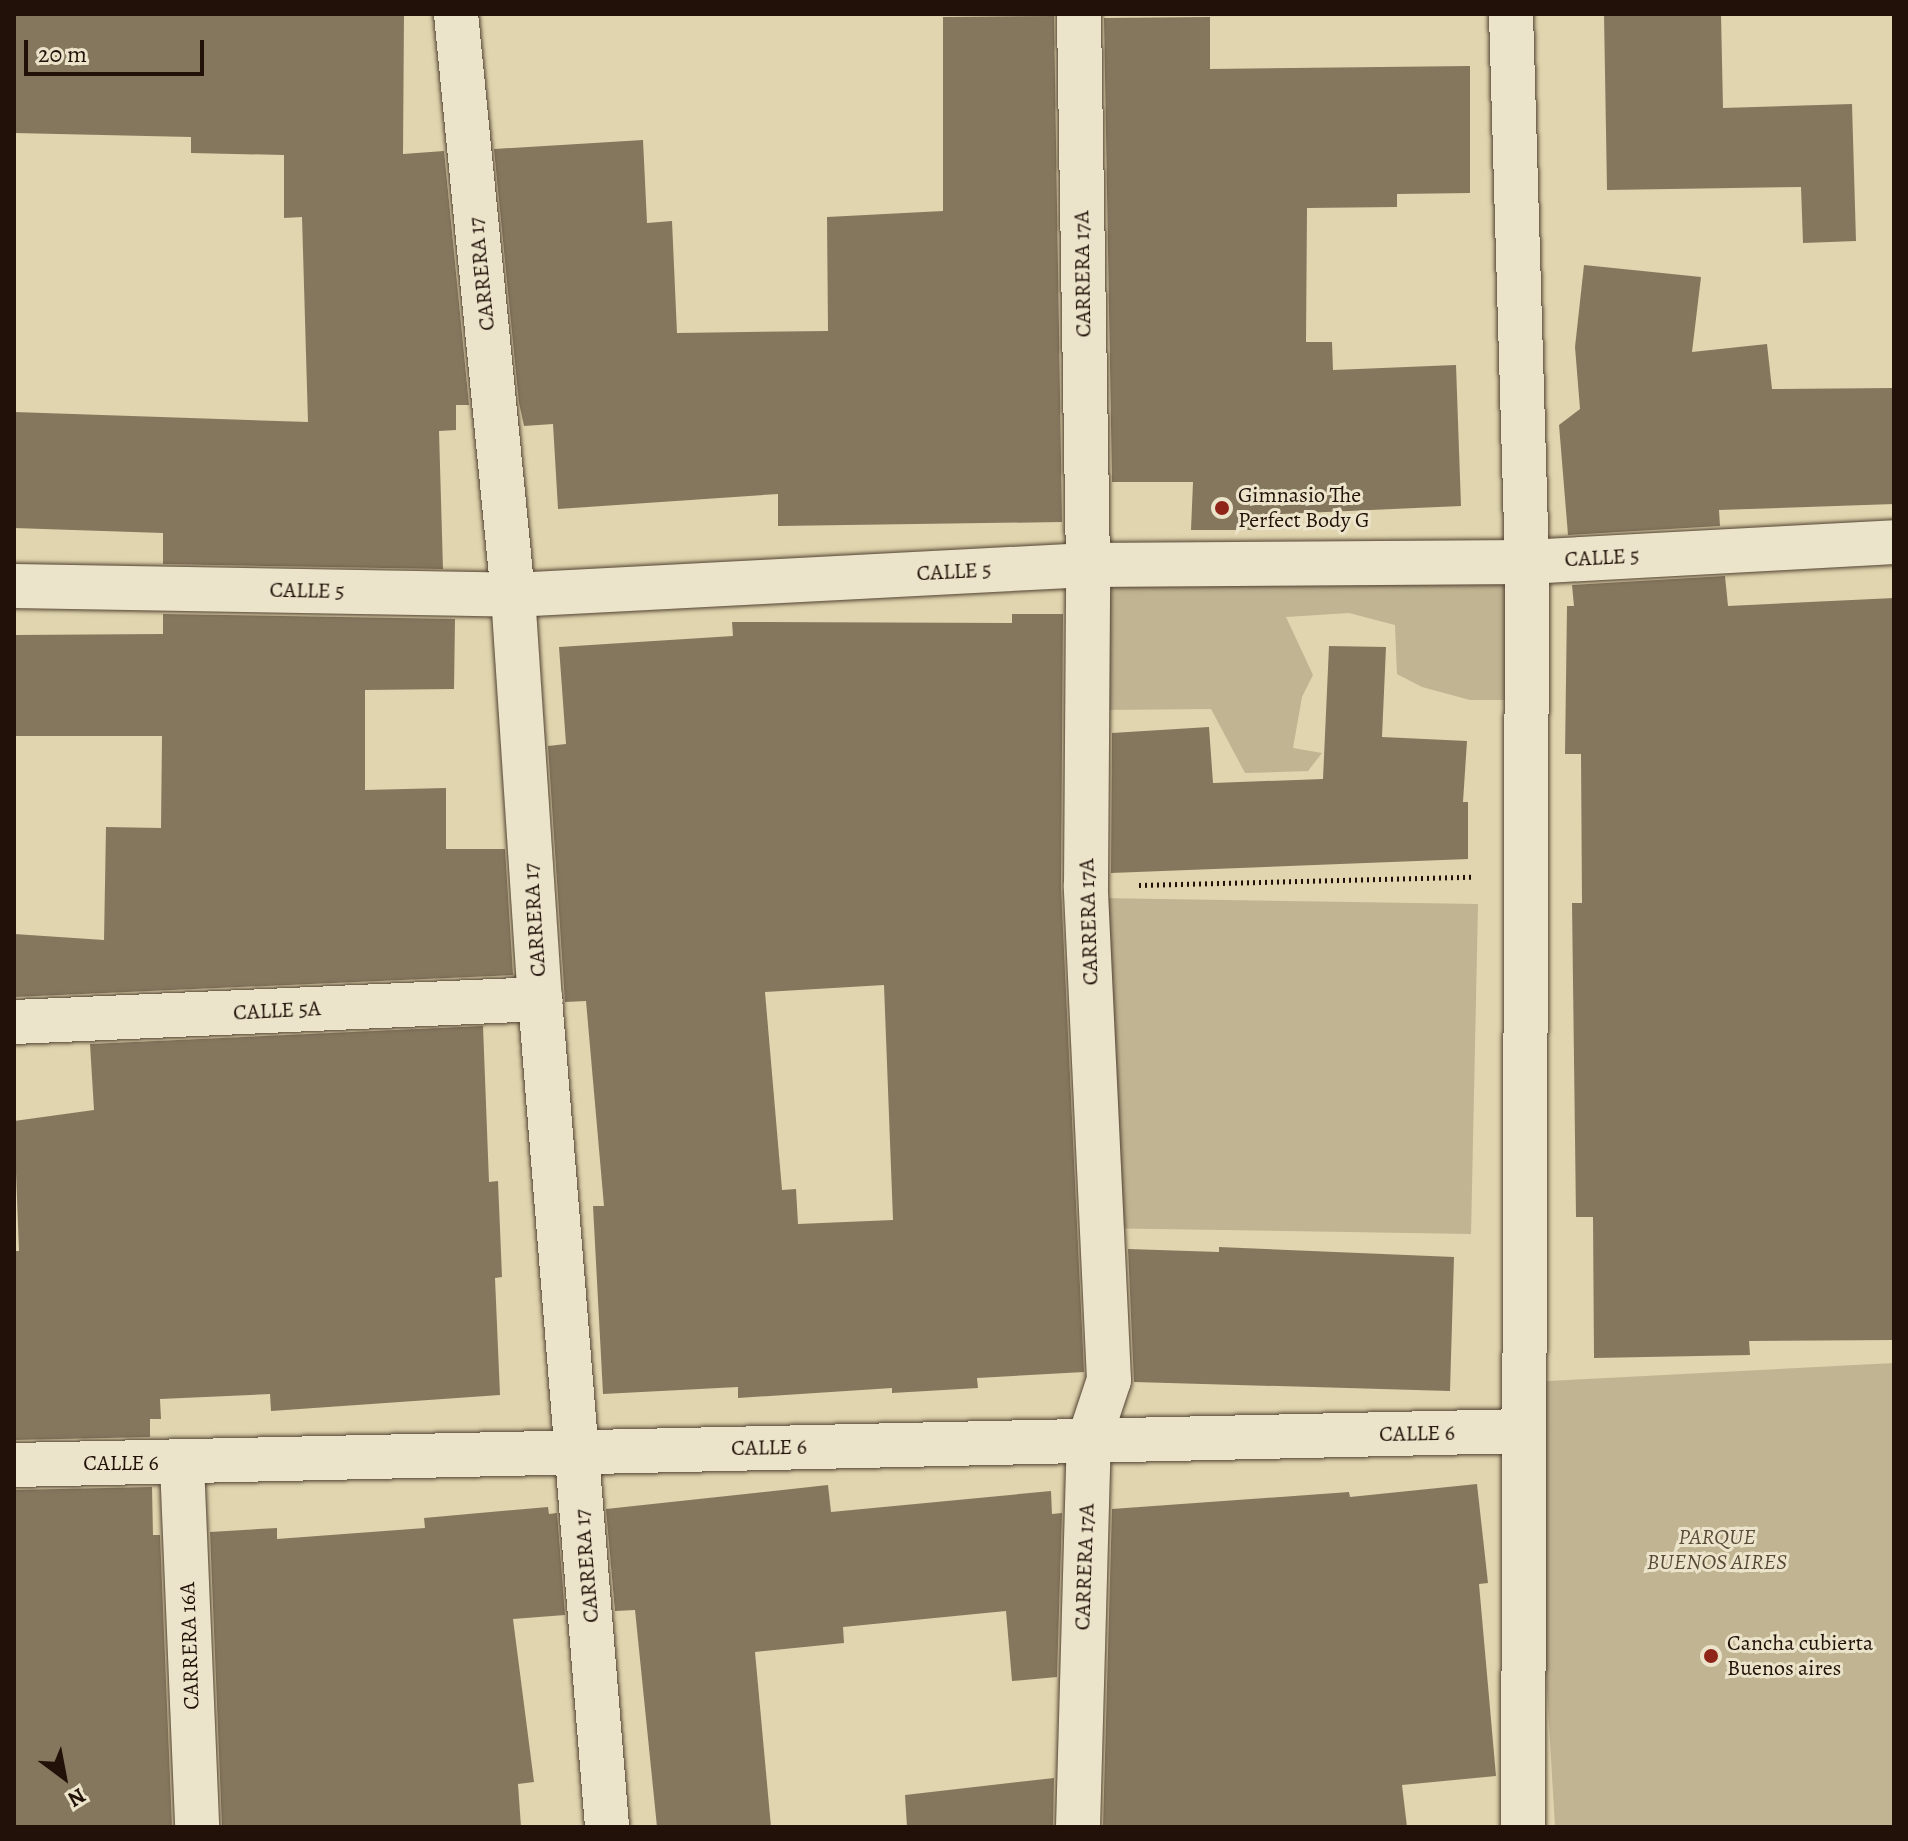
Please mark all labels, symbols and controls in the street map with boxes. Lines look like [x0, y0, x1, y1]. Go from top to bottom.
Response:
scale bar [28, 24, 208, 74]
text: 20 m [38, 38, 87, 70]
street label: CARRERA 17A [1069, 210, 1097, 338]
street label: CARRERA 17 [463, 216, 501, 332]
place label: Gimnasio The Perfect Body G [1238, 482, 1370, 534]
marker: Gimnasio The Perfect Body G [1213, 499, 1231, 517]
street label: CALLE 5 [1564, 543, 1640, 573]
street label: CALLE 5 [916, 557, 992, 587]
street label: CALLE 5 [269, 577, 345, 605]
street label: CARRERA 17A [1074, 858, 1104, 986]
street label: CARRERA 17 [518, 862, 552, 978]
street label: CALLE 5A [233, 996, 321, 1026]
street label: CALLE 6 [1379, 1420, 1455, 1448]
street label: CALLE 6 [731, 1434, 807, 1462]
street label: CALLE 6 [83, 1451, 159, 1477]
street label: CARRERA 17A [1070, 1503, 1100, 1631]
street label: CARRERA 17 [569, 1508, 605, 1624]
park label: PARQUE BUENOS AIRES [1647, 1524, 1787, 1576]
street label: CARRERA 16A [175, 1582, 205, 1710]
place label: Cancha cubierta Buenos aires [1727, 1630, 1873, 1682]
marker: Cancha cubierta Buenos aires [1702, 1647, 1720, 1665]
north arrow [24, 1737, 104, 1817]
text: N [62, 1780, 91, 1814]

